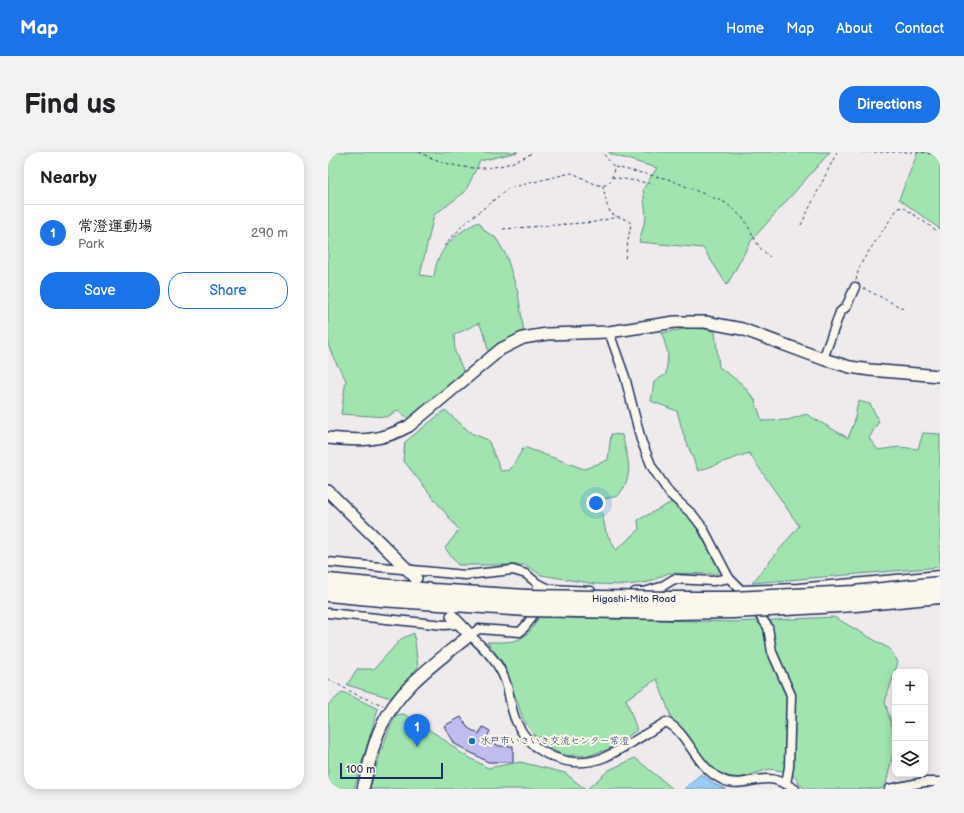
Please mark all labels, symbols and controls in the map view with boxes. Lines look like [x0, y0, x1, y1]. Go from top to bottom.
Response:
text: Map [20, 17, 58, 40]
text: Home [726, 20, 764, 37]
text: Map [786, 20, 814, 37]
text: About [836, 20, 873, 37]
text: Contact [895, 20, 944, 37]
button: Directions [839, 86, 940, 123]
text: Find us [24, 88, 116, 121]
text: Nearby [40, 168, 97, 188]
text: 常澄運動場 [78, 217, 153, 236]
text: 1 [50, 225, 56, 241]
text: 290 m [251, 225, 288, 241]
text: Park [78, 236, 104, 252]
button: Save [40, 272, 160, 309]
button: Share [168, 272, 288, 309]
your location [586, 493, 606, 513]
street label: Higashi-Mito Road [592, 593, 676, 605]
map controls [892, 669, 928, 777]
button: + [892, 669, 928, 705]
button: − [892, 705, 928, 741]
pin: 1 [404, 714, 430, 747]
place label: 水戸市いきいき交流センター常澄 [480, 735, 630, 747]
marker: 水戸市いきいき交流センター常澄 [467, 736, 477, 746]
button: layers [892, 741, 928, 777]
scale bar [340, 761, 443, 780]
text: 100 m [346, 763, 375, 776]

